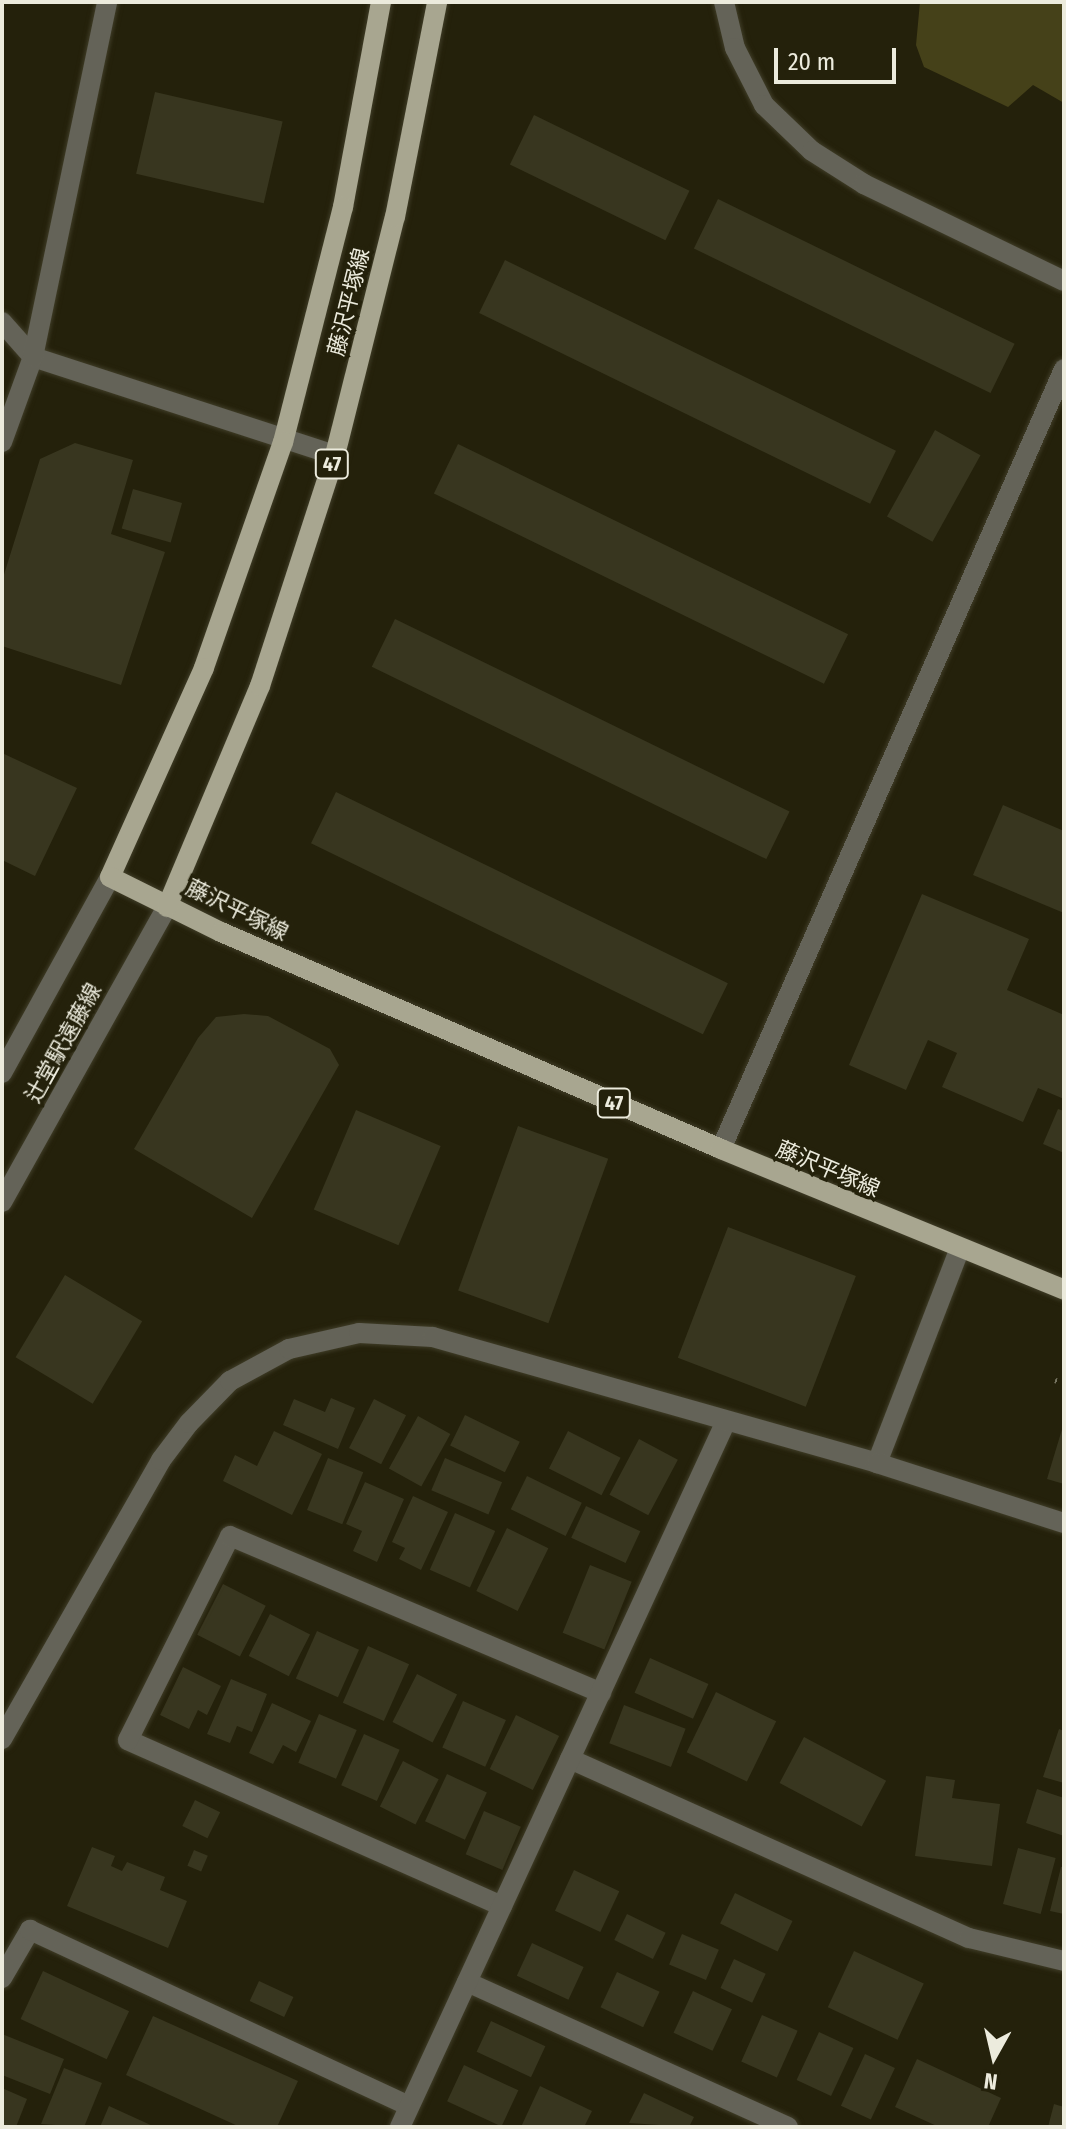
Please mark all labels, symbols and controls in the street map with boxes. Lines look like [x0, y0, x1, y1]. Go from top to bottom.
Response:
scale bar [778, 32, 900, 82]
text: 20 m [788, 48, 835, 76]
street label: 藤沢平塚線 [323, 245, 375, 359]
road number: 47 [314, 448, 350, 480]
street label: 藤沢平塚線 [182, 874, 292, 946]
street label: 辻堂駅遠藤線 [19, 979, 107, 1107]
road number: 47 [596, 1087, 632, 1119]
street label: 藤沢平塚線 [772, 1135, 884, 1203]
north arrow [954, 2017, 1034, 2097]
text: N [982, 2067, 999, 2096]

